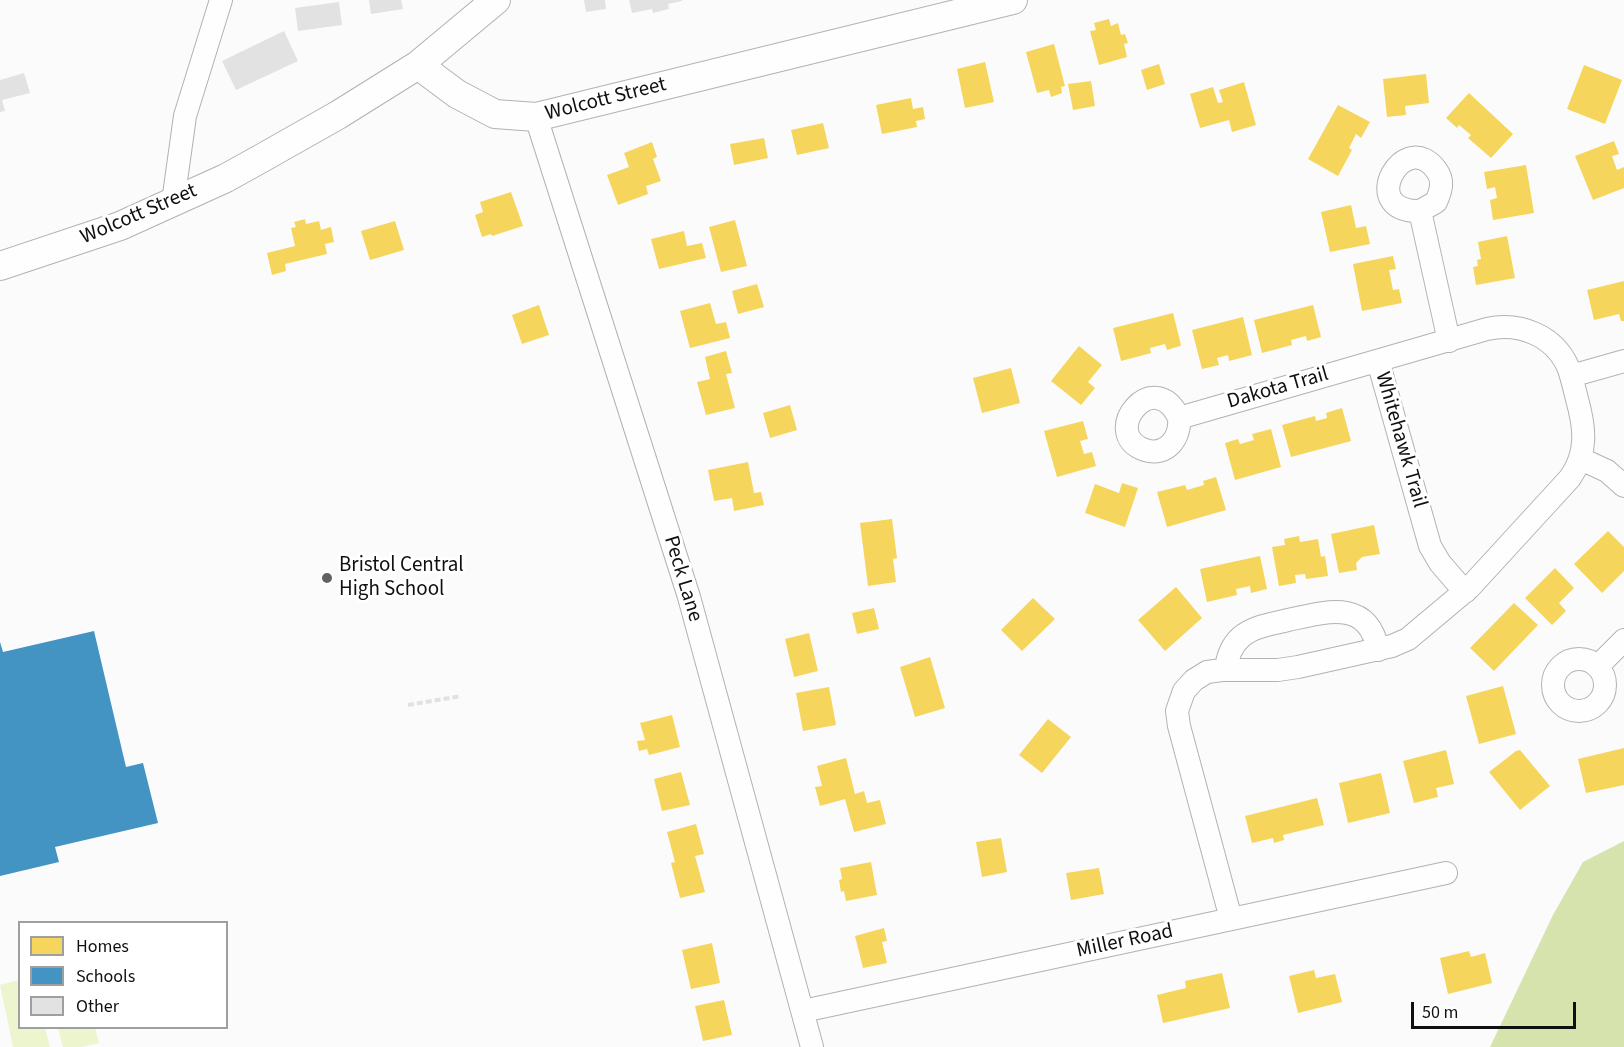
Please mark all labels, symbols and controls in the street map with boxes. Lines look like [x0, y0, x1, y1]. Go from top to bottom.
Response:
street label: Wolcott Street [543, 73, 669, 127]
street label: Wolcott Street [77, 179, 201, 251]
street label: Dakota Trail [1224, 363, 1332, 415]
street label: Whitehawk Trail [1369, 369, 1431, 511]
street label: Peck Lane [657, 533, 707, 625]
place label: Bristol Central High School [339, 553, 464, 603]
marker: Bristol Central High School [320, 571, 334, 585]
street label: Miller Road [1074, 919, 1176, 965]
legend [18, 921, 228, 1029]
text: Homes [76, 934, 129, 959]
text: Schools [76, 964, 135, 989]
scale bar [1414, 990, 1579, 1028]
text: Other [76, 994, 119, 1019]
text: 50 m [1422, 1000, 1458, 1025]

